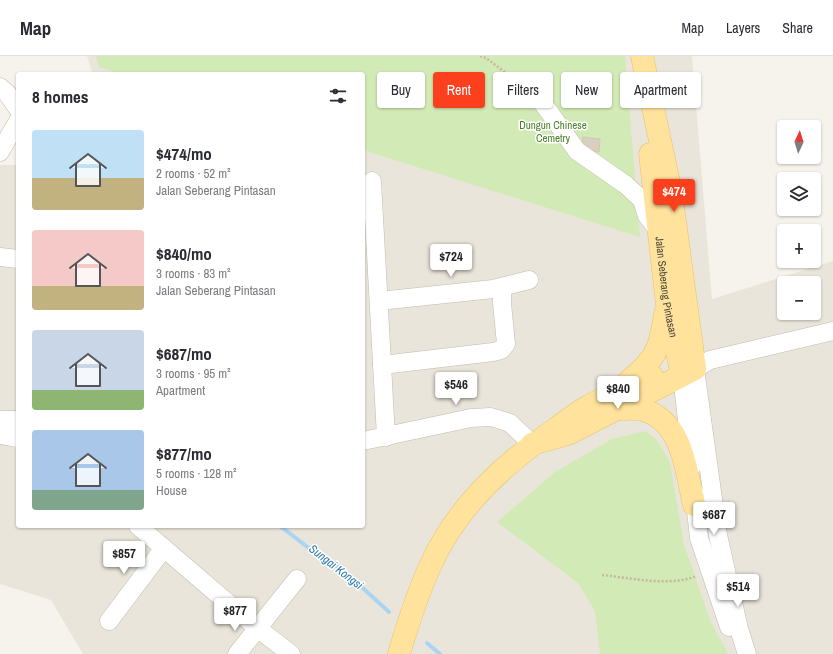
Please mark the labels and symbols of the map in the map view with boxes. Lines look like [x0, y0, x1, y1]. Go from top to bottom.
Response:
park label: Dungun Chinese Cemetry [519, 118, 587, 145]
north arrow [777, 120, 821, 164]
pin: $474 [650, 179, 698, 213]
street label: Jalan Seberang Pintasan [652, 236, 681, 339]
pin: $724 [427, 244, 475, 278]
pin: $546 [432, 372, 480, 406]
pin: $840 [594, 376, 642, 410]
pin: $687 [690, 502, 738, 536]
pin: $857 [100, 541, 148, 575]
water label: Sungai Kongsi [306, 541, 367, 593]
pin: $514 [714, 574, 762, 608]
pin: $877 [211, 598, 259, 632]

